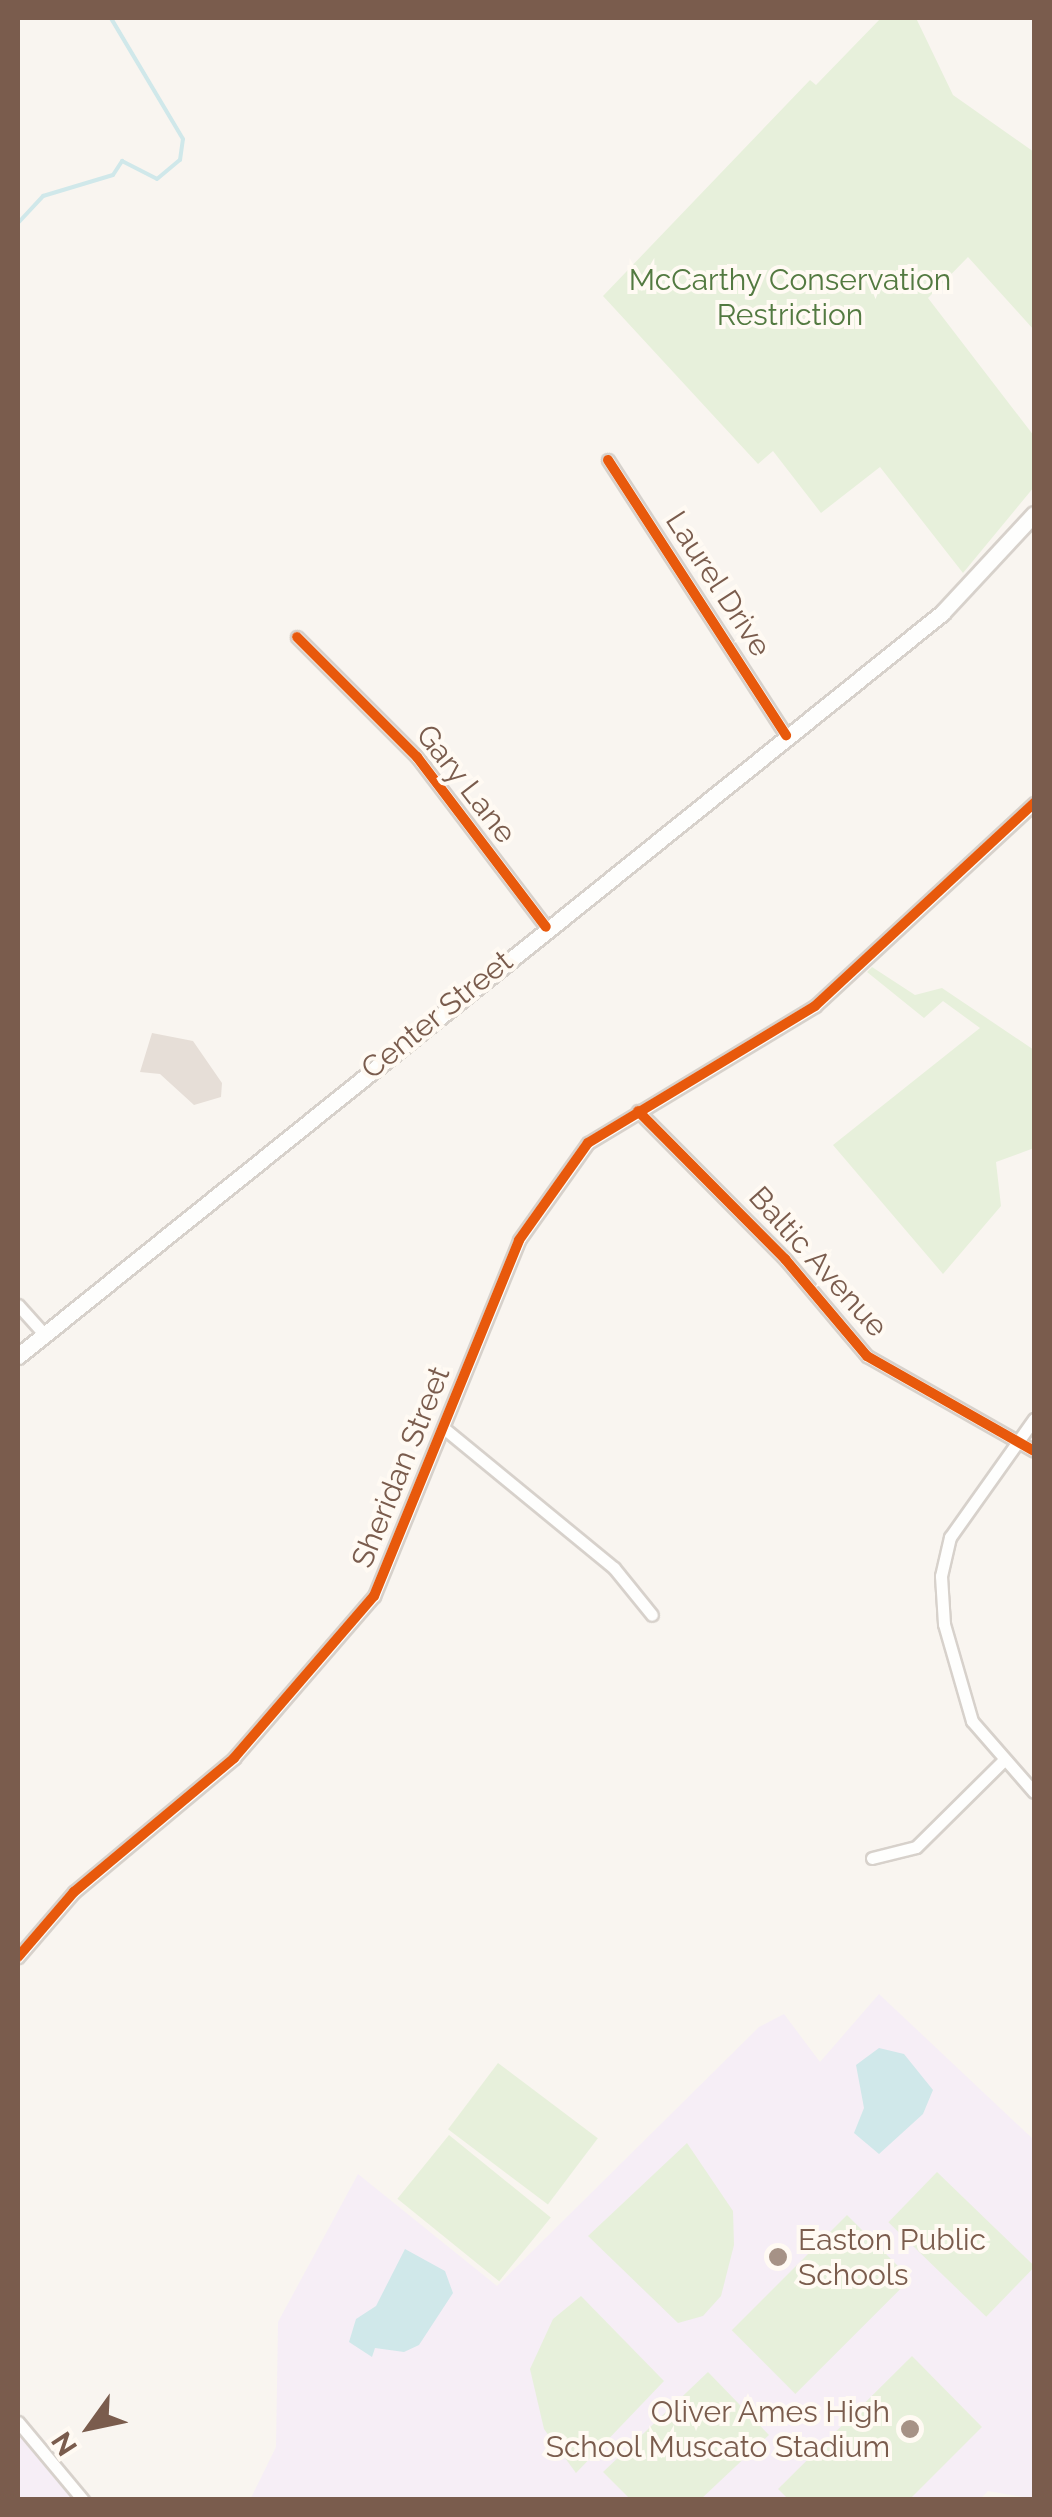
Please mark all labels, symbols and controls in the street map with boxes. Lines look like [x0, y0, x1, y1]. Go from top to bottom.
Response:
park label: McCarthy Conservation Restriction [628, 262, 952, 332]
street label: Laurel Drive [658, 504, 778, 664]
street label: Gary Lane [408, 717, 524, 851]
street label: Center Street [354, 943, 520, 1087]
street label: Baltic Avenue [741, 1179, 895, 1345]
street label: Sheridan Street [344, 1361, 458, 1573]
place label: Easton Public Schools [798, 2222, 986, 2292]
marker: Easton Public Schools [767, 2246, 789, 2268]
north arrow [40, 2377, 140, 2477]
place label: Oliver Ames High School Muscato Stadium [545, 2394, 890, 2464]
marker: Oliver Ames High School Muscato Stadium [899, 2418, 921, 2440]
text: N [45, 2426, 84, 2462]

